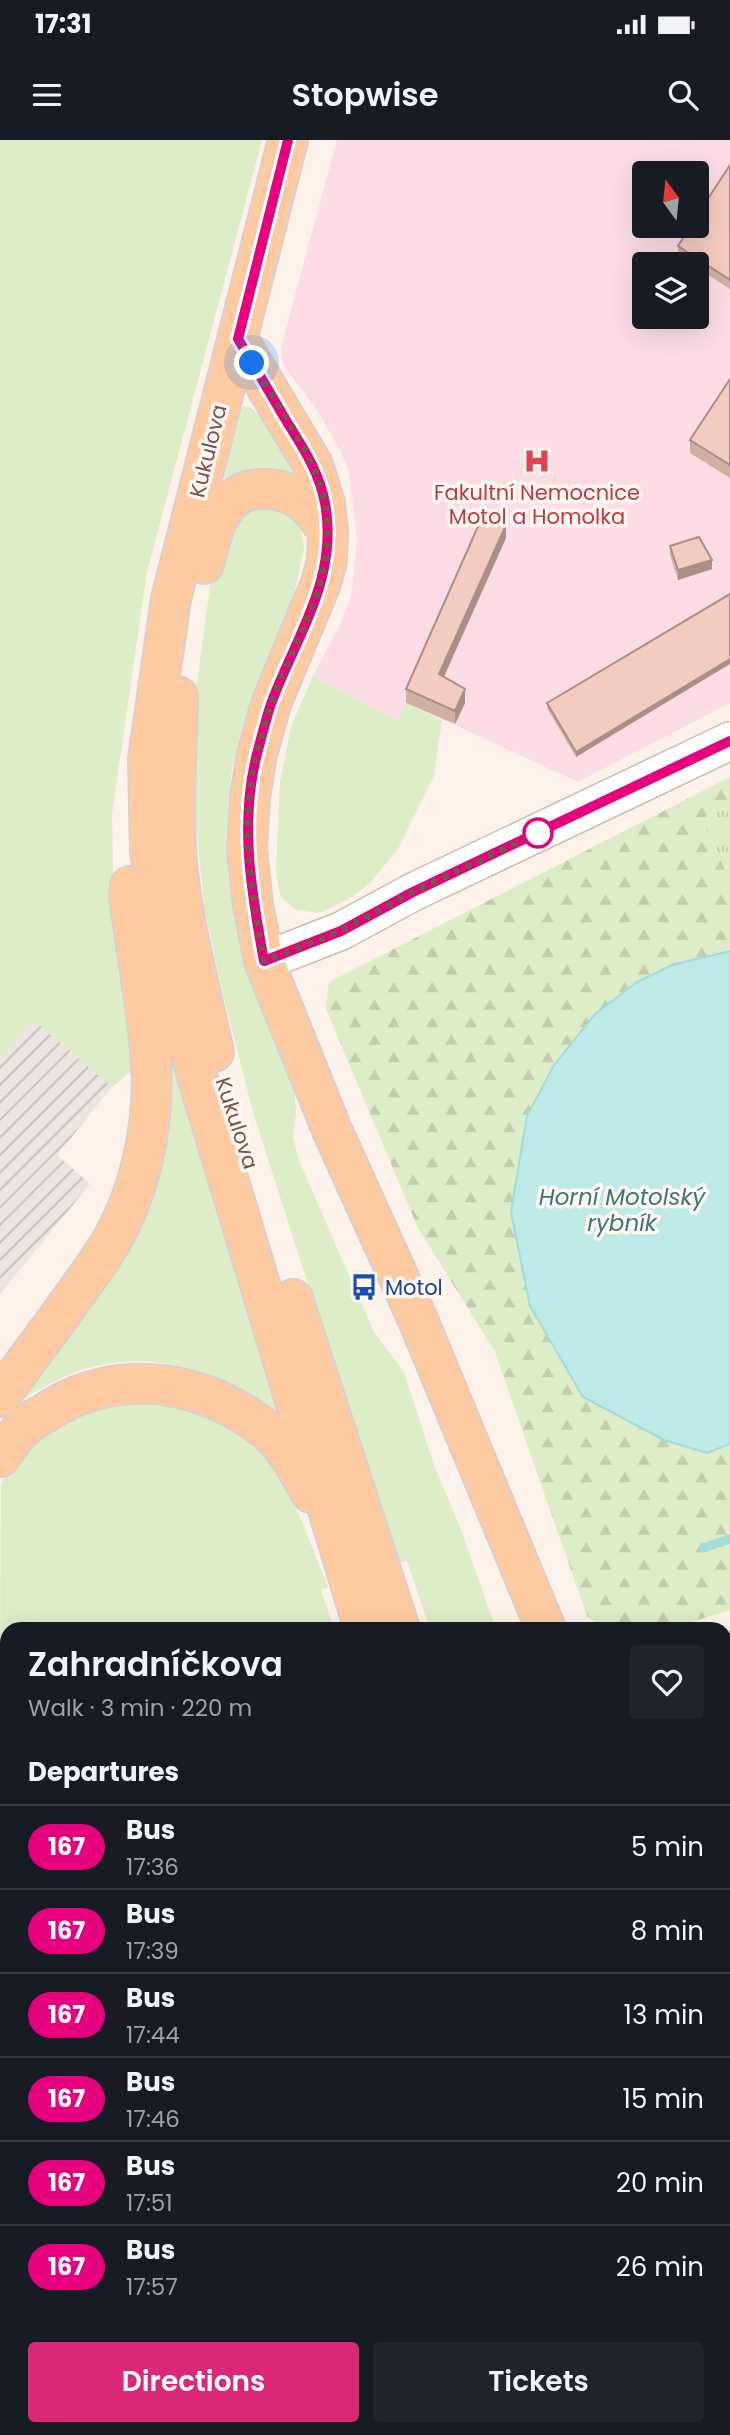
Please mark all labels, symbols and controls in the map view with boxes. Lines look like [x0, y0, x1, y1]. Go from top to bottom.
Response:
text: 17:31 [35, 6, 92, 42]
text: Stopwise [291, 72, 439, 117]
icon: menu [28, 76, 66, 114]
icon: search [664, 76, 702, 114]
north arrow [632, 161, 709, 238]
map controls [632, 161, 709, 329]
button: layers [632, 252, 709, 329]
your location [234, 345, 269, 380]
street label: Kukulova [182, 401, 234, 501]
hospital icon: Fakultní Nemocnice Motol a Homolka [522, 446, 552, 476]
place label: Fakultní Nemocnice Motol a Homolka [434, 478, 640, 531]
unlabelled marker [523, 818, 553, 848]
street label: Kukulova [209, 1073, 265, 1173]
water label: Horní Motolský rybník [539, 1181, 706, 1239]
bus stop icon: Motol [349, 1272, 379, 1302]
place label: Motol [385, 1273, 443, 1302]
text: Zahradníčkova [28, 1641, 283, 1688]
button: heart [630, 1645, 704, 1719]
text: Walk · 3 min · 220 m [28, 1692, 252, 1724]
text: Departures [28, 1754, 179, 1790]
text: Bus [126, 1812, 175, 1848]
text: 5 min [631, 1829, 704, 1865]
text: 167 [48, 1830, 85, 1863]
text: 17:36 [126, 1851, 179, 1883]
text: Bus [126, 1896, 175, 1932]
text: 8 min [631, 1913, 704, 1949]
text: 167 [48, 1914, 85, 1947]
text: 17:39 [126, 1935, 179, 1967]
text: Bus [126, 1980, 175, 2016]
text: 13 min [624, 1997, 704, 2033]
text: 167 [48, 1998, 85, 2031]
text: 17:44 [126, 2019, 180, 2051]
text: Bus [126, 2064, 175, 2100]
text: 15 min [623, 2081, 704, 2117]
text: 167 [48, 2082, 85, 2115]
text: 17:46 [126, 2103, 180, 2135]
text: Bus [126, 2148, 175, 2184]
text: 20 min [616, 2165, 704, 2201]
text: 167 [48, 2166, 85, 2199]
text: 17:51 [126, 2187, 173, 2219]
text: Bus [126, 2232, 175, 2268]
text: 26 min [616, 2249, 704, 2285]
text: 167 [48, 2250, 85, 2283]
text: 17:57 [126, 2271, 178, 2303]
button: Directions [28, 2342, 359, 2422]
button: Tickets [373, 2342, 704, 2422]

